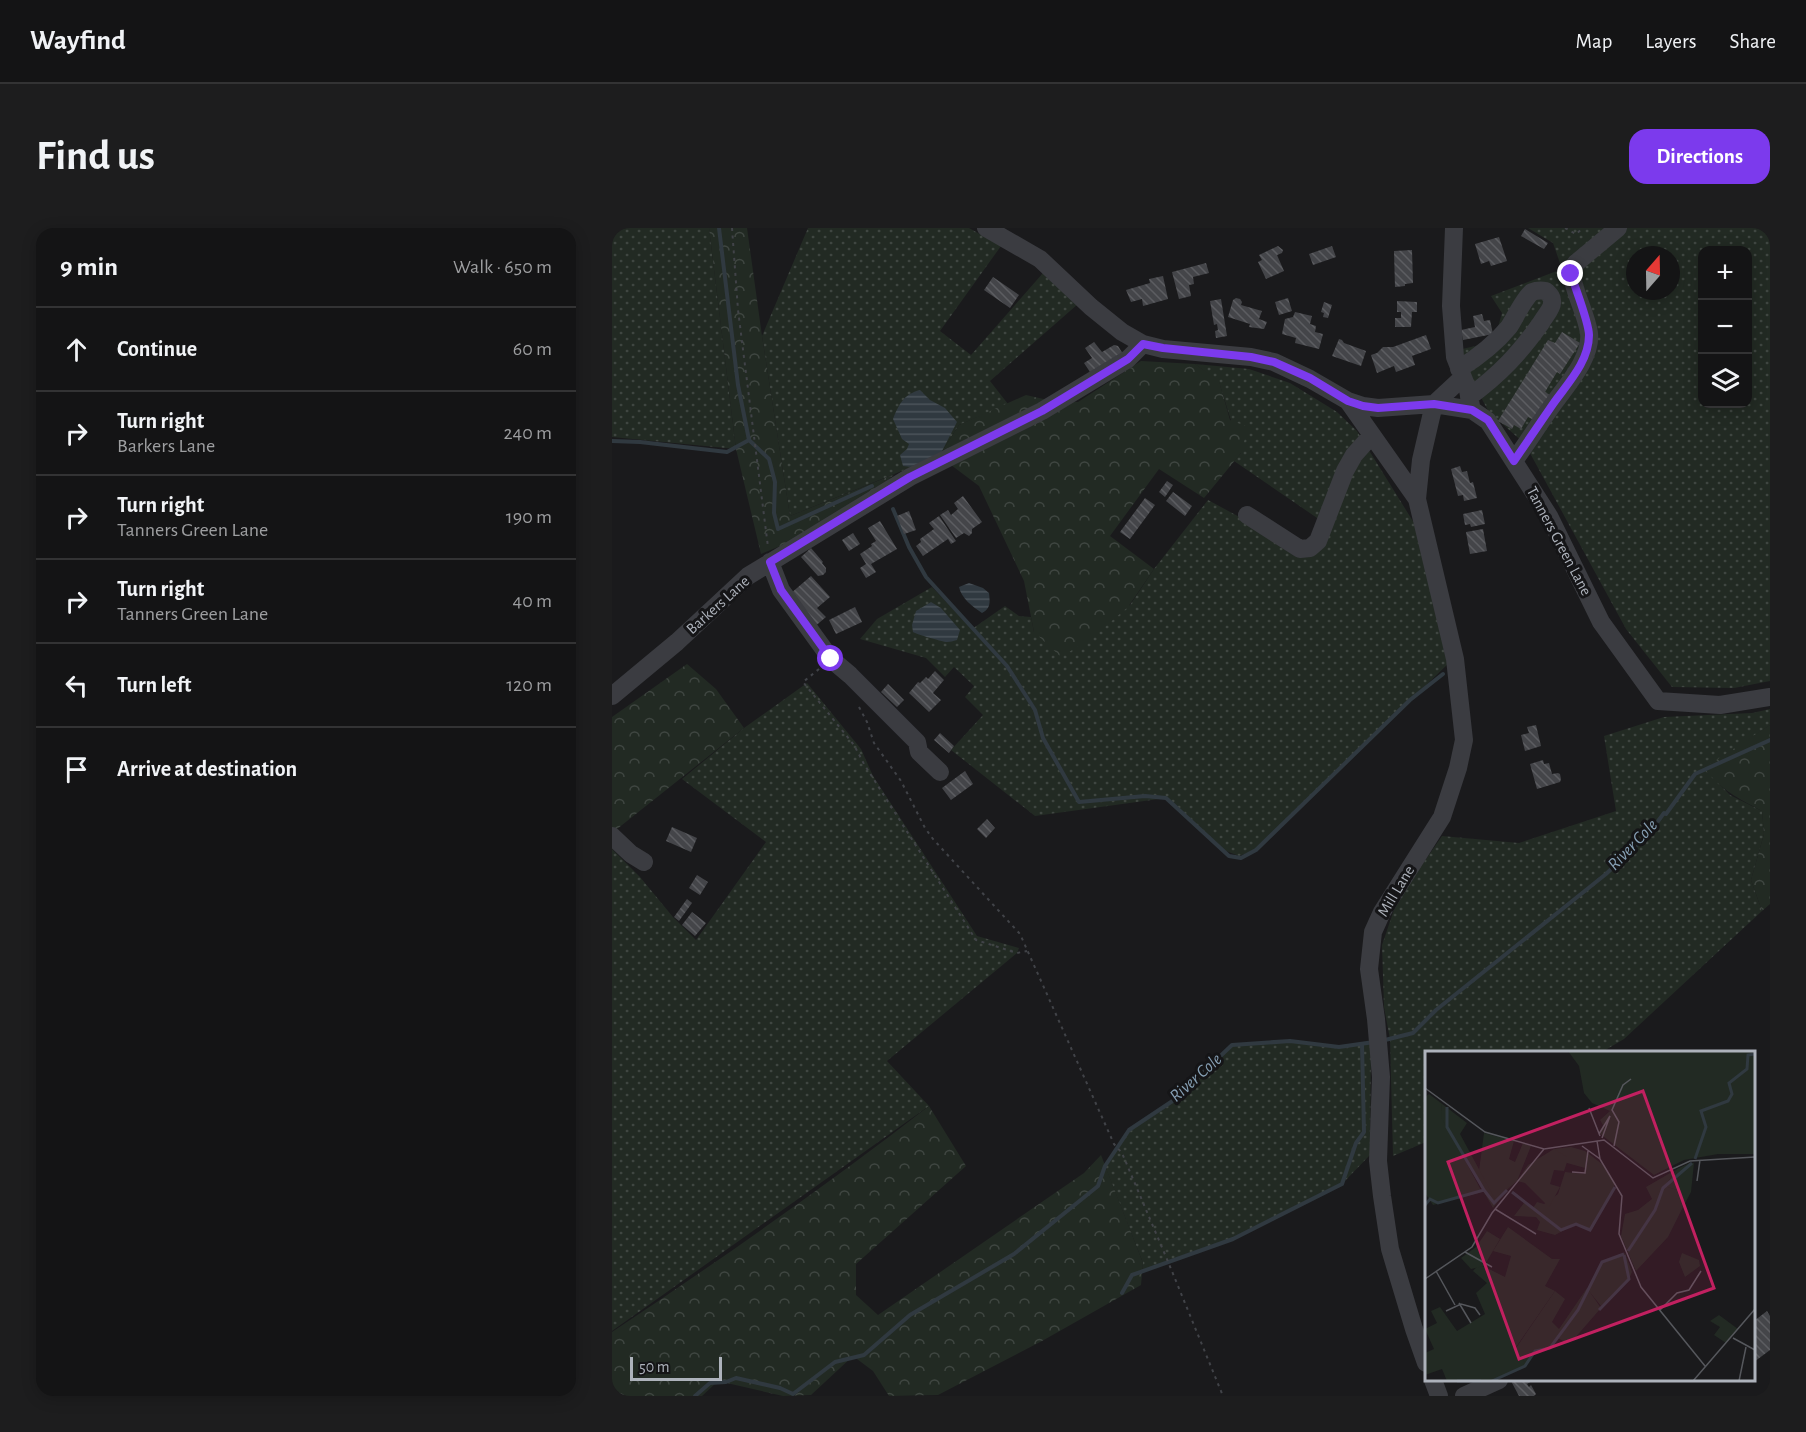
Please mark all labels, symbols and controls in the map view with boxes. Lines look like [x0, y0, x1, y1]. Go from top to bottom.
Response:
text: Wayfind [30, 27, 126, 55]
text: Map [1576, 31, 1612, 52]
text: Layers [1645, 31, 1696, 52]
text: Share [1729, 31, 1776, 52]
button: Directions [1629, 129, 1770, 184]
text: Find us [36, 135, 155, 177]
north arrow [1626, 246, 1680, 300]
map controls [1698, 246, 1752, 408]
button: + [1698, 246, 1752, 300]
text: 9 min [60, 254, 118, 280]
text: Walk · 650 m [453, 257, 552, 277]
route end [1557, 260, 1583, 286]
button: − [1698, 300, 1752, 354]
icon: ahead [60, 333, 93, 366]
text: Continue [117, 338, 197, 360]
text: 60 m [513, 339, 552, 359]
button: layers [1698, 354, 1752, 408]
text: Turn right [117, 410, 204, 432]
icon: right [60, 417, 93, 450]
text: 240 m [503, 423, 552, 443]
text: Barkers Lane [117, 436, 215, 456]
street label: Tanners Green Lane [1524, 484, 1594, 598]
text: Turn right [117, 494, 204, 516]
icon: right [60, 501, 93, 534]
text: 190 m [506, 507, 552, 527]
text: Tanners Green Lane [117, 520, 268, 540]
street label: Barkers Lane [683, 573, 753, 637]
text: Turn right [117, 578, 204, 600]
icon: right [60, 585, 93, 618]
text: 40 m [513, 591, 552, 611]
text: Tanners Green Lane [117, 604, 268, 624]
route start [817, 645, 843, 671]
icon: left [60, 669, 93, 702]
text: Turn left [117, 674, 191, 696]
text: 120 m [506, 675, 552, 695]
icon: arrive [60, 753, 93, 786]
text: Arrive at destination [117, 758, 297, 780]
water label: River Cole [1605, 816, 1662, 874]
street label: Mill Lane [1375, 863, 1417, 919]
water label: River Cole [1167, 1050, 1226, 1106]
inset map [1425, 1051, 1755, 1381]
scale bar [630, 1354, 722, 1382]
text: 50 m [639, 1359, 670, 1375]

